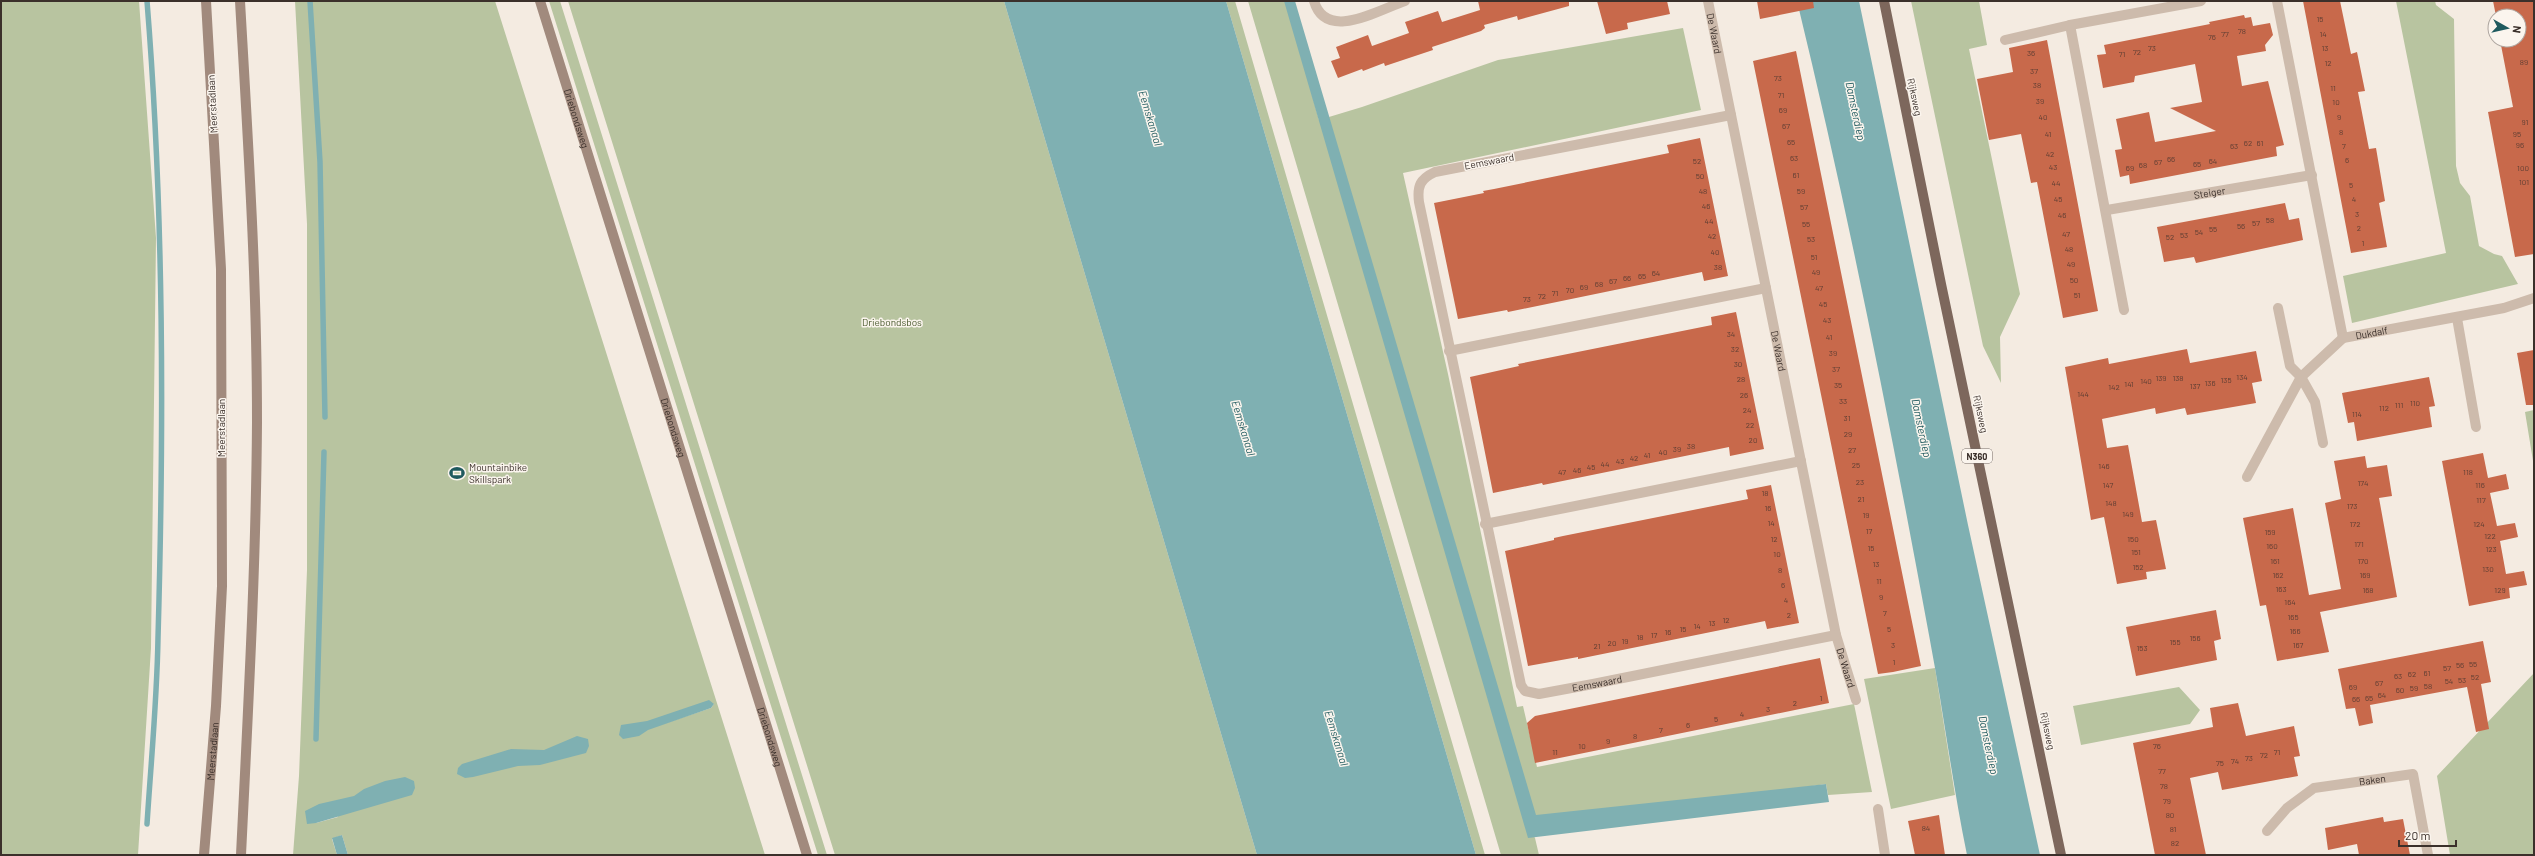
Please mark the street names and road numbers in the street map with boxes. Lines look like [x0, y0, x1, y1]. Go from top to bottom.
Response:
street label: De Waard [1705, 12, 1724, 55]
street label: Meerstadlaan [204, 75, 220, 133]
street label: Rijksweg [1905, 77, 1925, 117]
street label: Driebondsweg [562, 87, 592, 150]
street label: Eemswaard [1463, 150, 1515, 172]
street label: Steiger [2193, 184, 2226, 201]
street label: Dukdalf [2354, 324, 2389, 342]
street label: De Waard [1769, 330, 1789, 372]
street label: Rijksweg [1971, 394, 1991, 434]
street label: Driebondsweg [658, 396, 688, 459]
street label: Meerstadlaan [215, 399, 227, 457]
road number: N360 [1962, 449, 1992, 463]
street label: De Waard [1834, 646, 1858, 689]
street label: Eemswaard [1571, 672, 1623, 694]
street label: Driebondsweg [755, 706, 785, 768]
street label: Rijksweg [2038, 711, 2058, 751]
street label: Meerstadlaan [204, 722, 221, 781]
street label: Baken [2358, 772, 2387, 788]

